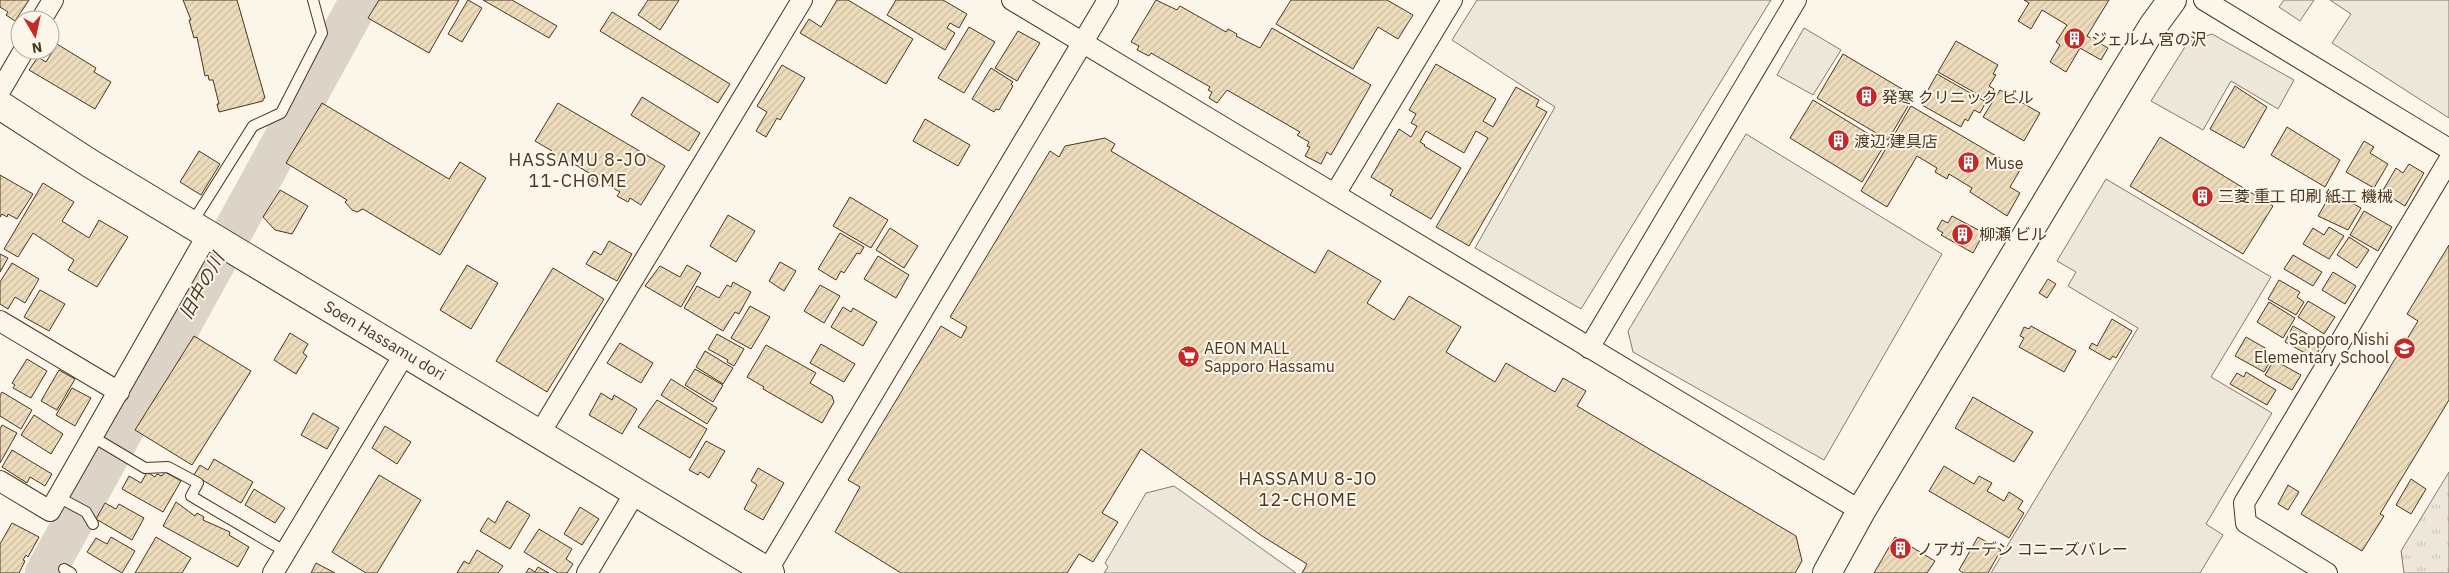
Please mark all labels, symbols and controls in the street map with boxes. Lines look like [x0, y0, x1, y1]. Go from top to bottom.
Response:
north arrow [10, 10, 60, 60]
building icon: ジェルム 宮の沢 [2063, 27, 2087, 51]
place label: ジェルム 宮の沢 [2091, 29, 2206, 49]
text: N [31, 38, 43, 58]
building icon: 発寒 クリニック ビル [1854, 85, 1878, 109]
place label: 発寒 クリニック ビル [1882, 87, 2034, 107]
building icon: 渡辺 建具店 [1826, 129, 1850, 153]
place label: 渡辺 建具店 [1854, 131, 1938, 151]
district label: HASSAMU 8-JO 11-CHOME [509, 148, 647, 192]
building icon: Muse [1957, 151, 1981, 175]
place label: Muse [1985, 153, 2024, 173]
building icon: 三菱 重工 印刷 紙工 機械 [2190, 184, 2214, 208]
place label: 三菱 重工 印刷 紙工 機械 [2218, 186, 2393, 206]
building icon: 柳瀬 ビル [1951, 222, 1975, 246]
place label: 柳瀬 ビル [1979, 224, 2047, 244]
water label: 旧中の川 [174, 247, 230, 323]
street label: Soen Hassamu dori [320, 296, 450, 384]
place label: Sapporo Nishi Elementary School [2254, 329, 2389, 367]
school or university icon: Sapporo Nishi Elementary School [2393, 336, 2417, 360]
place label: AEON MALL Sapporo Hassamu [1204, 338, 1335, 376]
supermarket icon: AEON MALL Sapporo Hassamu [1176, 345, 1200, 369]
district label: HASSAMU 8-JO 12-CHOME [1239, 467, 1377, 511]
building icon: ノアガーデン コニーズバレー [1889, 537, 1913, 561]
place label: ノアガーデン コニーズバレー [1917, 539, 2128, 559]

